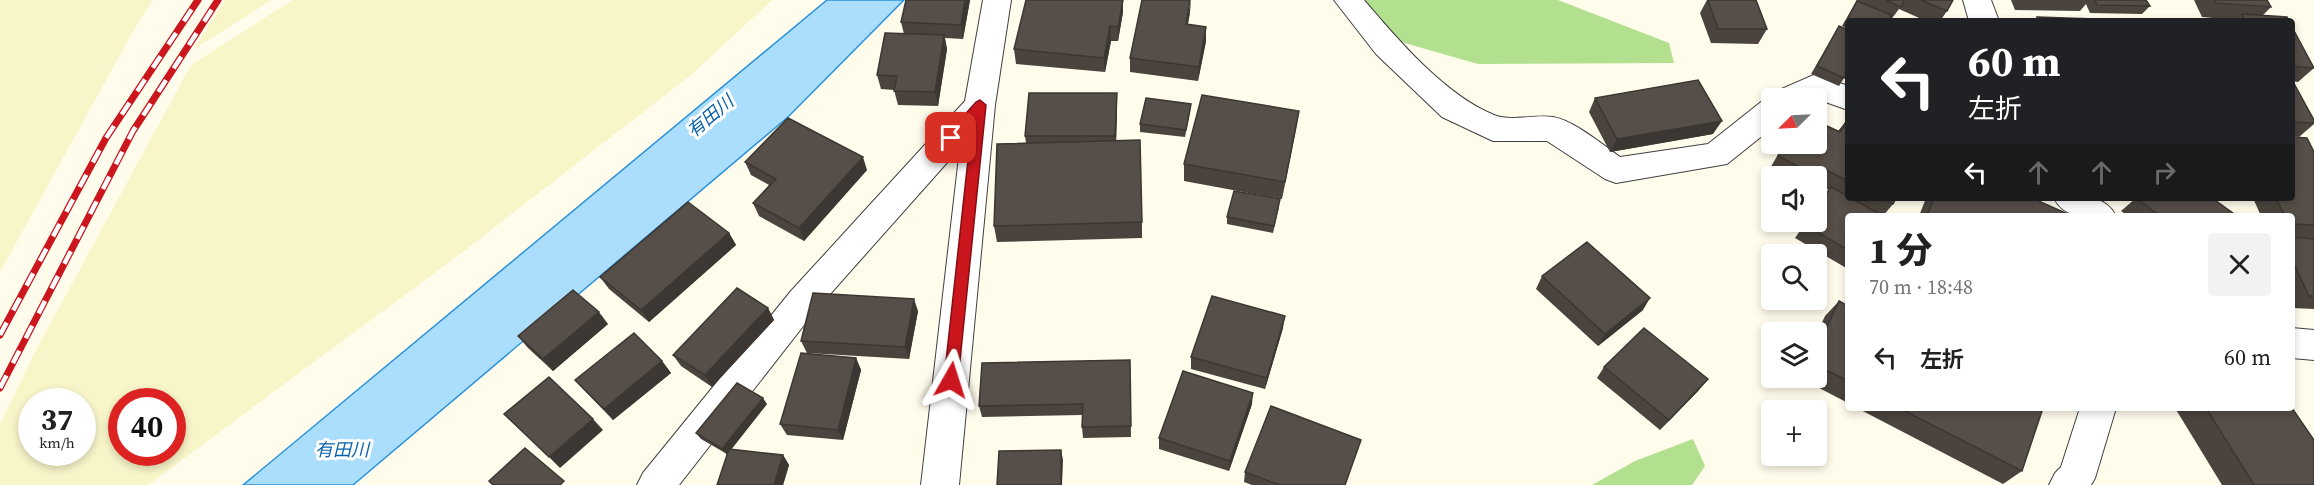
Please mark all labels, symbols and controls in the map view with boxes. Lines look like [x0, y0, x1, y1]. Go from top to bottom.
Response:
text: 60 m [1968, 32, 2061, 90]
icon: left [1869, 42, 1947, 120]
water label: 有田川 [681, 88, 740, 143]
north arrow [1761, 88, 1827, 154]
map controls [1761, 88, 1827, 466]
text: 左折 [1968, 90, 2022, 127]
pin [925, 112, 976, 163]
icon: arrive [934, 121, 967, 154]
icon: left [1959, 156, 1992, 189]
icon: ahead [2022, 156, 2055, 189]
icon: ahead [2085, 156, 2118, 189]
icon: right [2148, 156, 2181, 189]
button: sound [1761, 166, 1827, 232]
text: 1 分 [1869, 226, 1932, 275]
button: close [2208, 233, 2271, 296]
button: search [1761, 244, 1827, 310]
text: 70 m · 18:48 [1869, 273, 1973, 301]
button: layers [1761, 322, 1827, 388]
icon: left [1869, 341, 1902, 374]
text: 60 m [2224, 342, 2271, 372]
text: 左折 [1920, 344, 1964, 374]
position arrow [919, 348, 983, 412]
speed limit sign: 40 [108, 388, 186, 466]
text: 37 [41, 399, 73, 440]
button: + [1761, 400, 1827, 466]
text: km/h [39, 432, 75, 453]
water label: 有田川 [315, 437, 371, 462]

